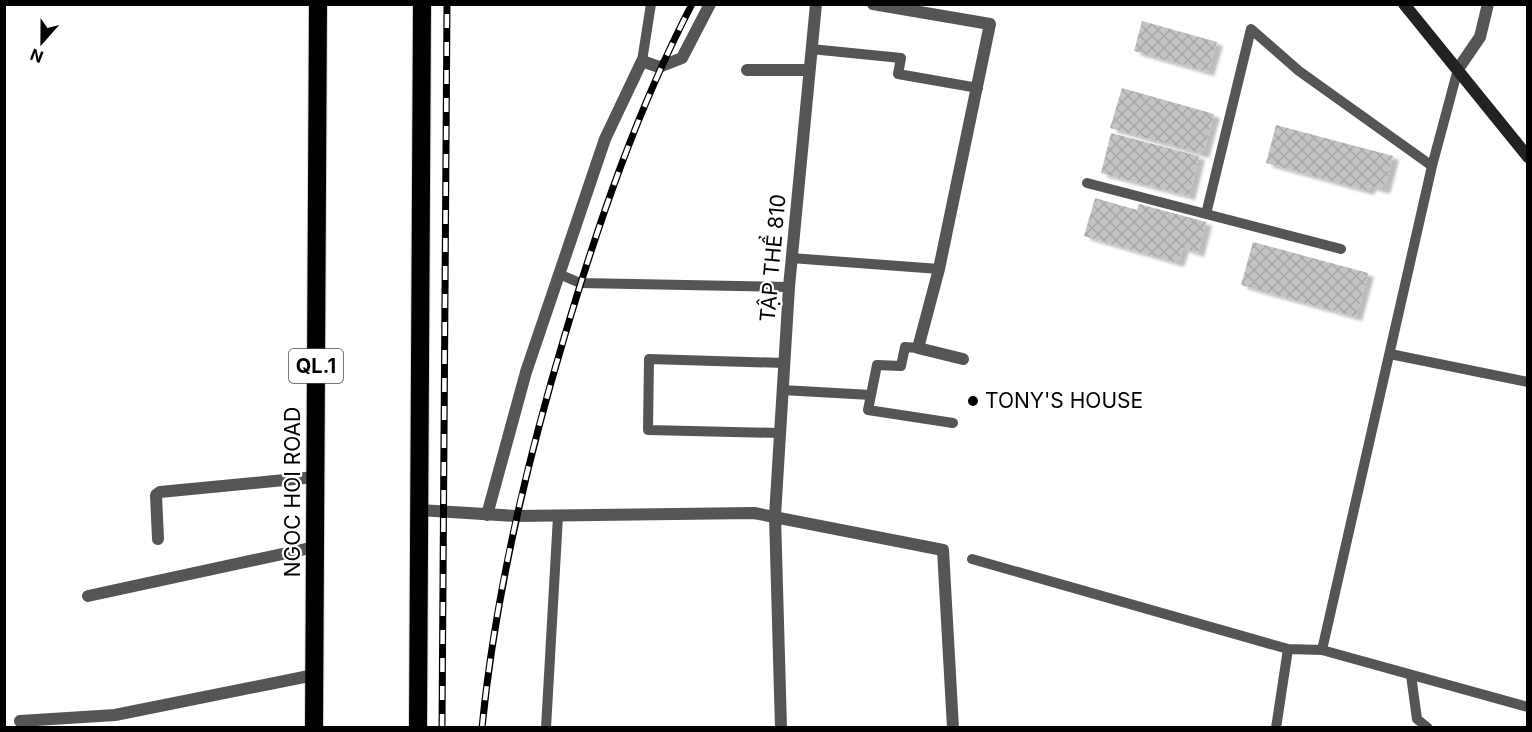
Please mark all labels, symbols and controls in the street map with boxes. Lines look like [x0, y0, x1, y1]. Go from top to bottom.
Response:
north arrow [12, 12, 72, 72]
text: N [27, 44, 46, 68]
street label: TẬP THỂ 810 [750, 193, 791, 323]
road number: QL.1 [289, 349, 343, 383]
place label: TONY'S HOUSE [985, 388, 1143, 413]
marker: TONY'S HOUSE [966, 394, 980, 408]
street label: NGOC HOI ROAD [280, 407, 305, 577]

